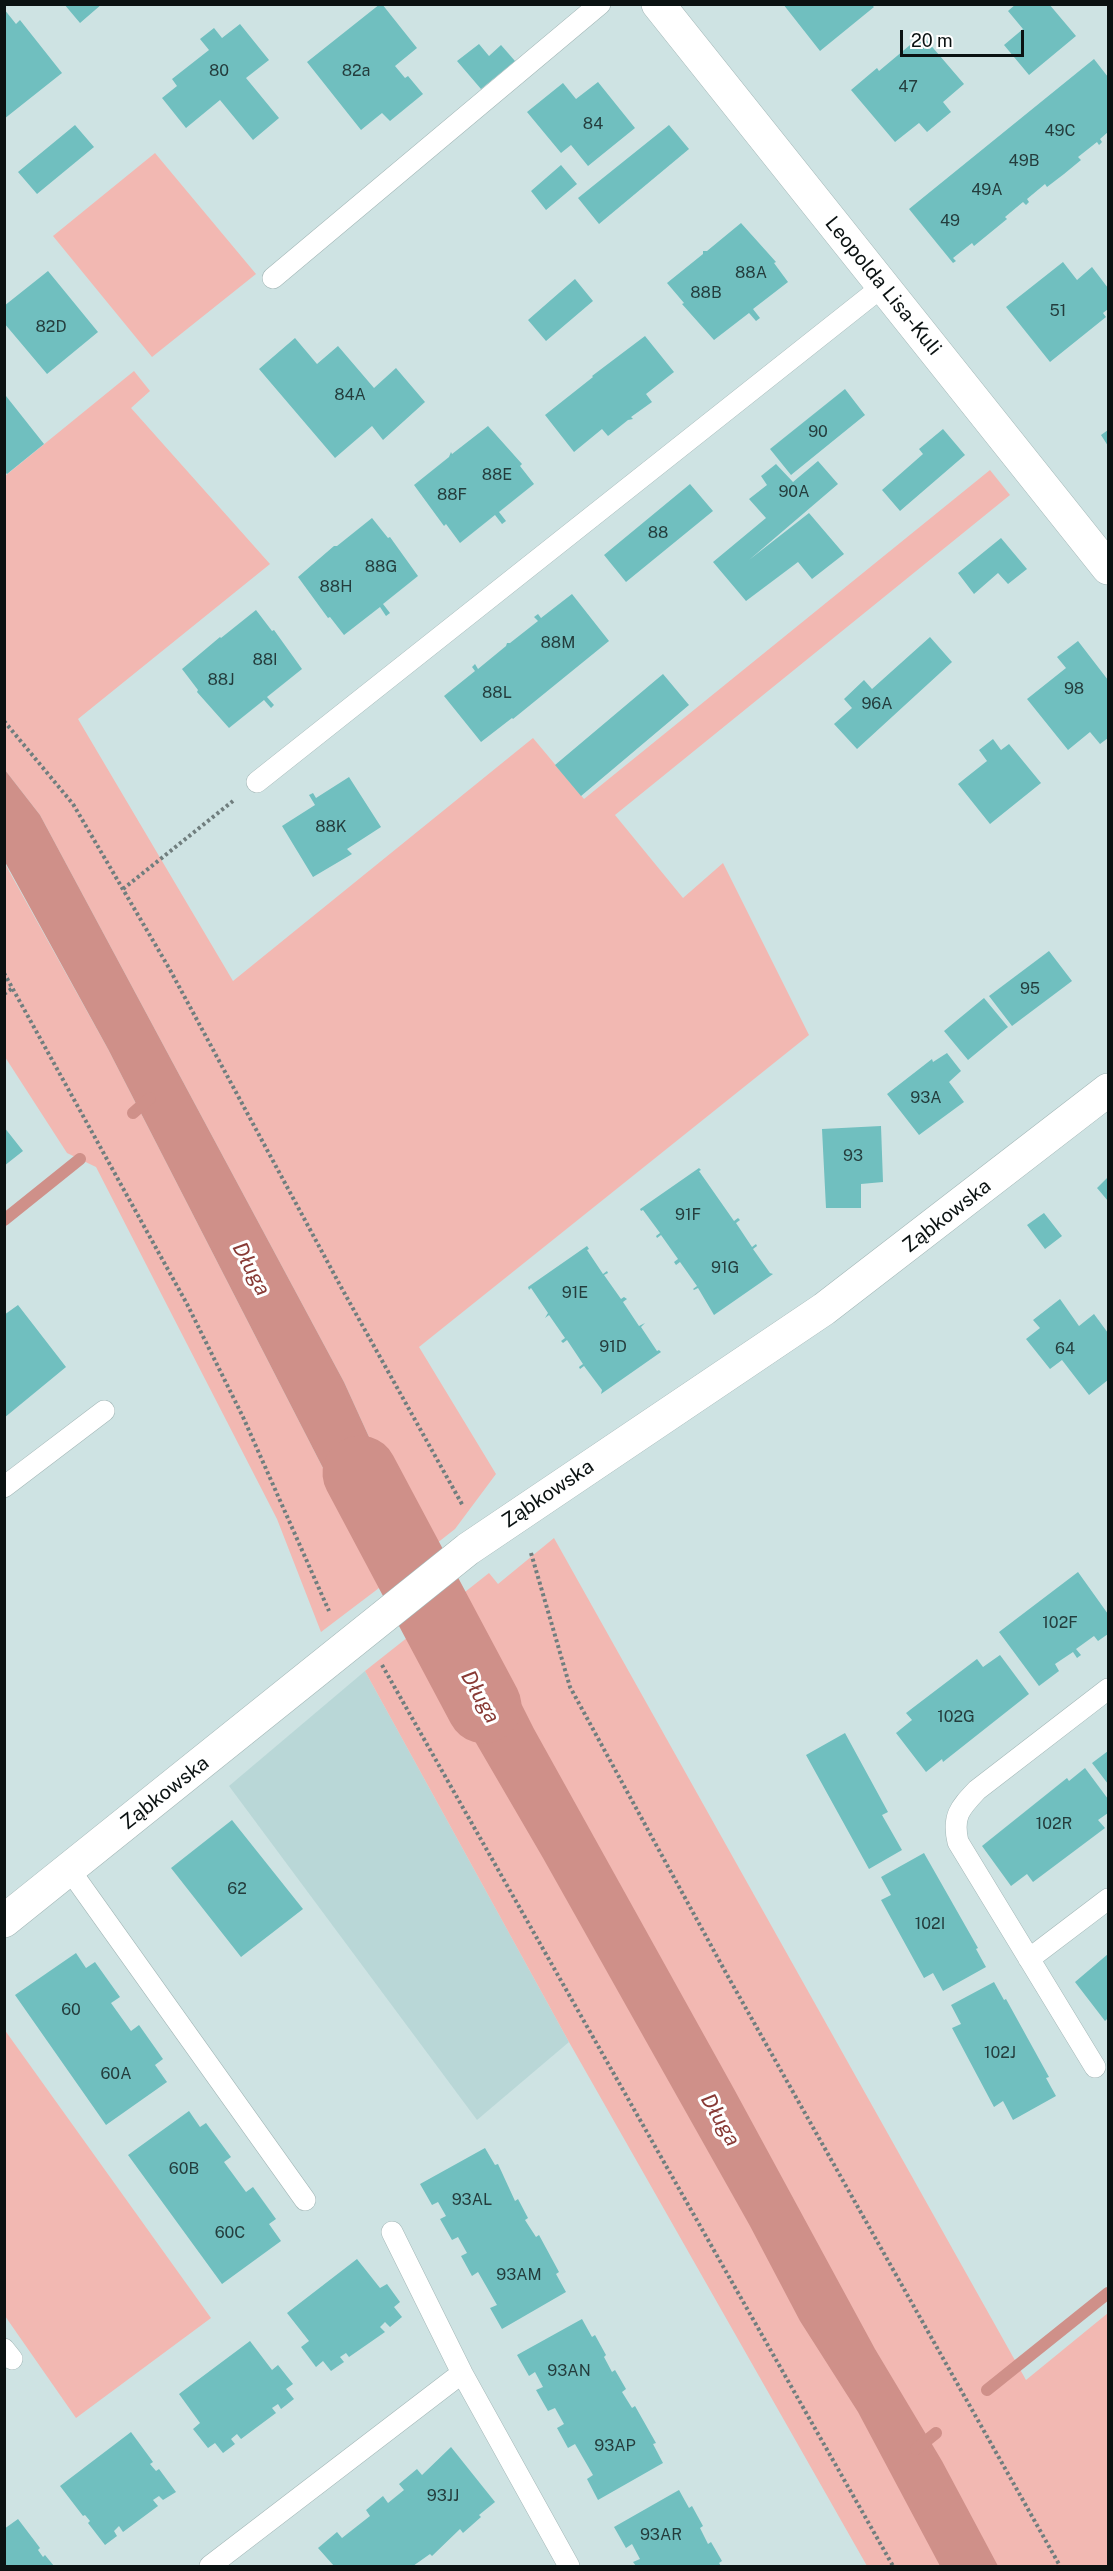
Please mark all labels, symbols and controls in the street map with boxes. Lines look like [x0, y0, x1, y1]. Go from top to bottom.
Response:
scale bar [903, 18, 1028, 56]
text: 20 m [911, 30, 953, 51]
house number: 80 [209, 61, 229, 81]
house number: 82a [342, 61, 370, 81]
house number: 47 [898, 77, 918, 97]
house number: 84 [583, 114, 603, 134]
house number: 49C [1044, 121, 1076, 141]
house number: 49B [1009, 151, 1039, 171]
house number: 49A [971, 180, 1003, 200]
house number: 49 [940, 211, 960, 231]
street label: Leopolda Lisa-Kuli [820, 212, 946, 360]
house number: 88A [735, 263, 767, 283]
house number: 88B [690, 283, 722, 303]
house number: 51 [1050, 301, 1066, 321]
house number: 82D [36, 317, 66, 337]
house number: 84A [334, 385, 366, 405]
house number: 90 [808, 422, 828, 442]
house number: 88E [482, 465, 512, 485]
house number: 90A [778, 482, 810, 502]
house number: 88F [437, 485, 467, 505]
house number: 88 [648, 523, 668, 543]
house number: 88G [365, 557, 397, 577]
house number: 88H [320, 577, 352, 597]
house number: 88M [541, 633, 575, 653]
house number: 88I [252, 650, 278, 670]
house number: 88J [208, 670, 234, 690]
house number: 98 [1064, 679, 1084, 699]
house number: 88L [482, 683, 512, 703]
house number: 96A [861, 694, 893, 714]
house number: 88K [315, 817, 347, 837]
house number: 95 [1020, 979, 1040, 999]
house number: 93A [910, 1088, 942, 1108]
house number: 93 [843, 1146, 863, 1166]
street label: Ząbkowska [898, 1174, 996, 1258]
house number: 91F [675, 1205, 701, 1225]
water label: Długa [227, 1238, 275, 1300]
house number: 91G [711, 1258, 739, 1278]
house number: 91E [562, 1283, 588, 1303]
house number: 91D [599, 1337, 627, 1357]
house number: 64 [1055, 1339, 1075, 1359]
street label: Ząbkowska [498, 1455, 598, 1533]
house number: 102F [1042, 1613, 1078, 1633]
water label: Długa [455, 1666, 505, 1728]
house number: 102G [937, 1707, 975, 1727]
street label: Ząbkowska [116, 1751, 214, 1835]
house number: 102R [1036, 1814, 1072, 1834]
house number: 62 [227, 1879, 247, 1899]
house number: 102I [915, 1914, 945, 1934]
house number: 60 [61, 2000, 81, 2020]
house number: 102J [984, 2043, 1016, 2063]
house number: 60A [100, 2064, 132, 2084]
water label: Długa [695, 2089, 745, 2151]
house number: 60B [169, 2159, 199, 2179]
house number: 93AL [452, 2190, 492, 2210]
house number: 60C [215, 2223, 245, 2243]
house number: 93AM [496, 2265, 542, 2285]
house number: 93AN [547, 2361, 591, 2381]
house number: 93AP [594, 2436, 636, 2456]
house number: 93JJ [427, 2486, 459, 2506]
house number: 93AR [640, 2525, 682, 2545]

